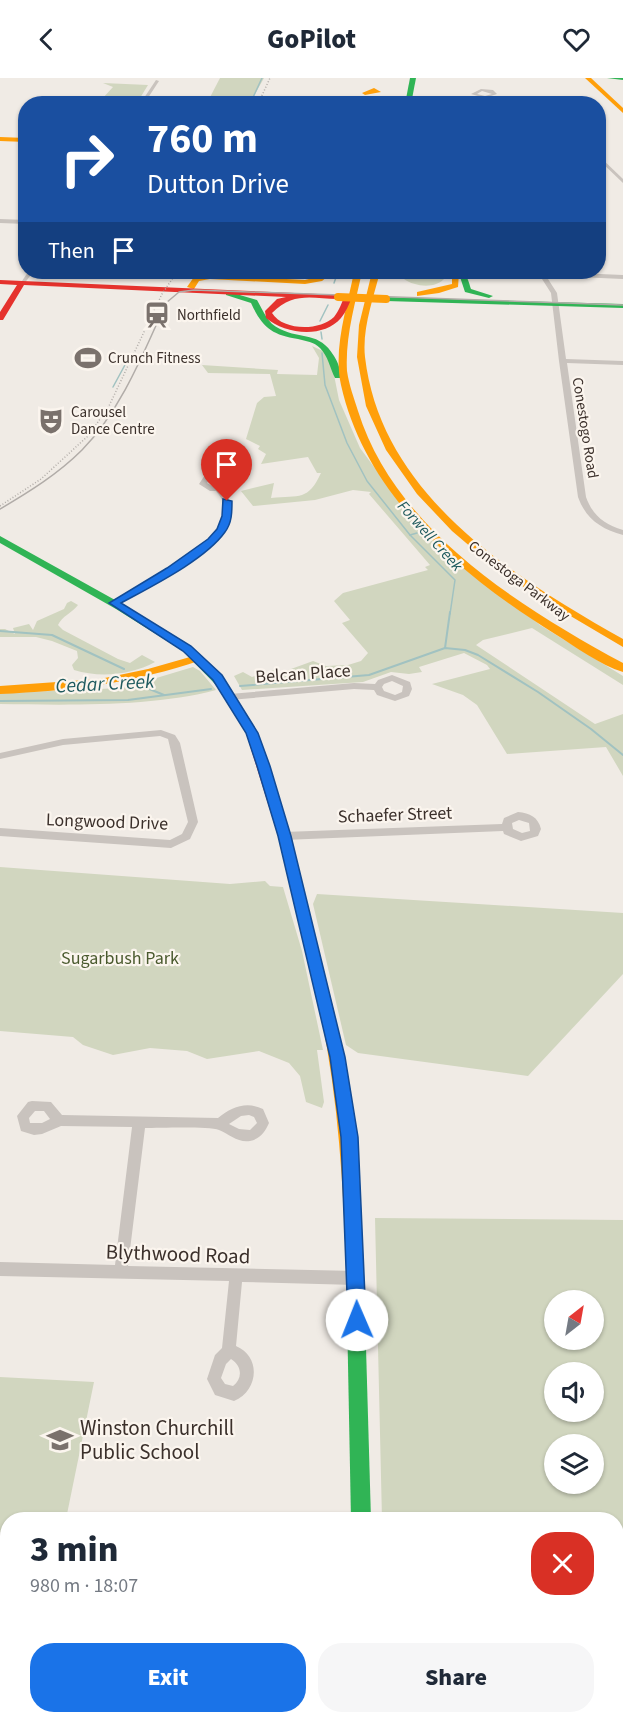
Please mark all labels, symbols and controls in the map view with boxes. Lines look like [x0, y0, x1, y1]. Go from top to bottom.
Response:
text: GoPilot [267, 20, 356, 59]
icon: back [30, 23, 63, 56]
icon: heart [560, 23, 593, 56]
text: 760 m [147, 109, 258, 169]
icon: right [48, 120, 126, 198]
text: Dutton Drive [147, 165, 289, 204]
icon: arrive [107, 234, 140, 267]
text: Then [48, 235, 95, 267]
station icon: Northfield [142, 300, 172, 330]
place label: Northfield [177, 305, 241, 326]
sports icon: Crunch Fitness [73, 343, 103, 373]
place label: Crunch Fitness [108, 348, 201, 369]
street label: Conestogo Road [567, 376, 603, 480]
place label: Carousel Dance Centre [71, 402, 155, 440]
theatre icon: Carousel Dance Centre [36, 406, 66, 436]
pin [201, 439, 252, 501]
icon: arrive [210, 448, 243, 481]
water label: Forwell Creek [392, 496, 468, 576]
street label: Conestoga Parkway [464, 536, 574, 626]
street label: Belcan Place [255, 658, 351, 690]
water label: Cedar Creek [55, 667, 156, 701]
street label: Schaefer Street [337, 801, 453, 829]
street label: Longwood Drive [46, 807, 169, 837]
park label: Sugarbush Park [61, 946, 179, 971]
street label: Blythwood Road [105, 1236, 251, 1272]
position arrow [325, 1288, 389, 1352]
north arrow [544, 1290, 604, 1350]
map controls [544, 1290, 604, 1494]
button: sound [544, 1362, 604, 1422]
place label: Winston Churchill Public School [80, 1413, 234, 1467]
school or university icon: Winston Churchill Public School [45, 1425, 75, 1455]
button: layers [544, 1434, 604, 1494]
text: 3 min [30, 1524, 118, 1575]
button: close [531, 1532, 594, 1595]
text: 980 m · 18:07 [30, 1572, 138, 1600]
button: Exit [30, 1643, 306, 1712]
button: Share [318, 1643, 594, 1712]

